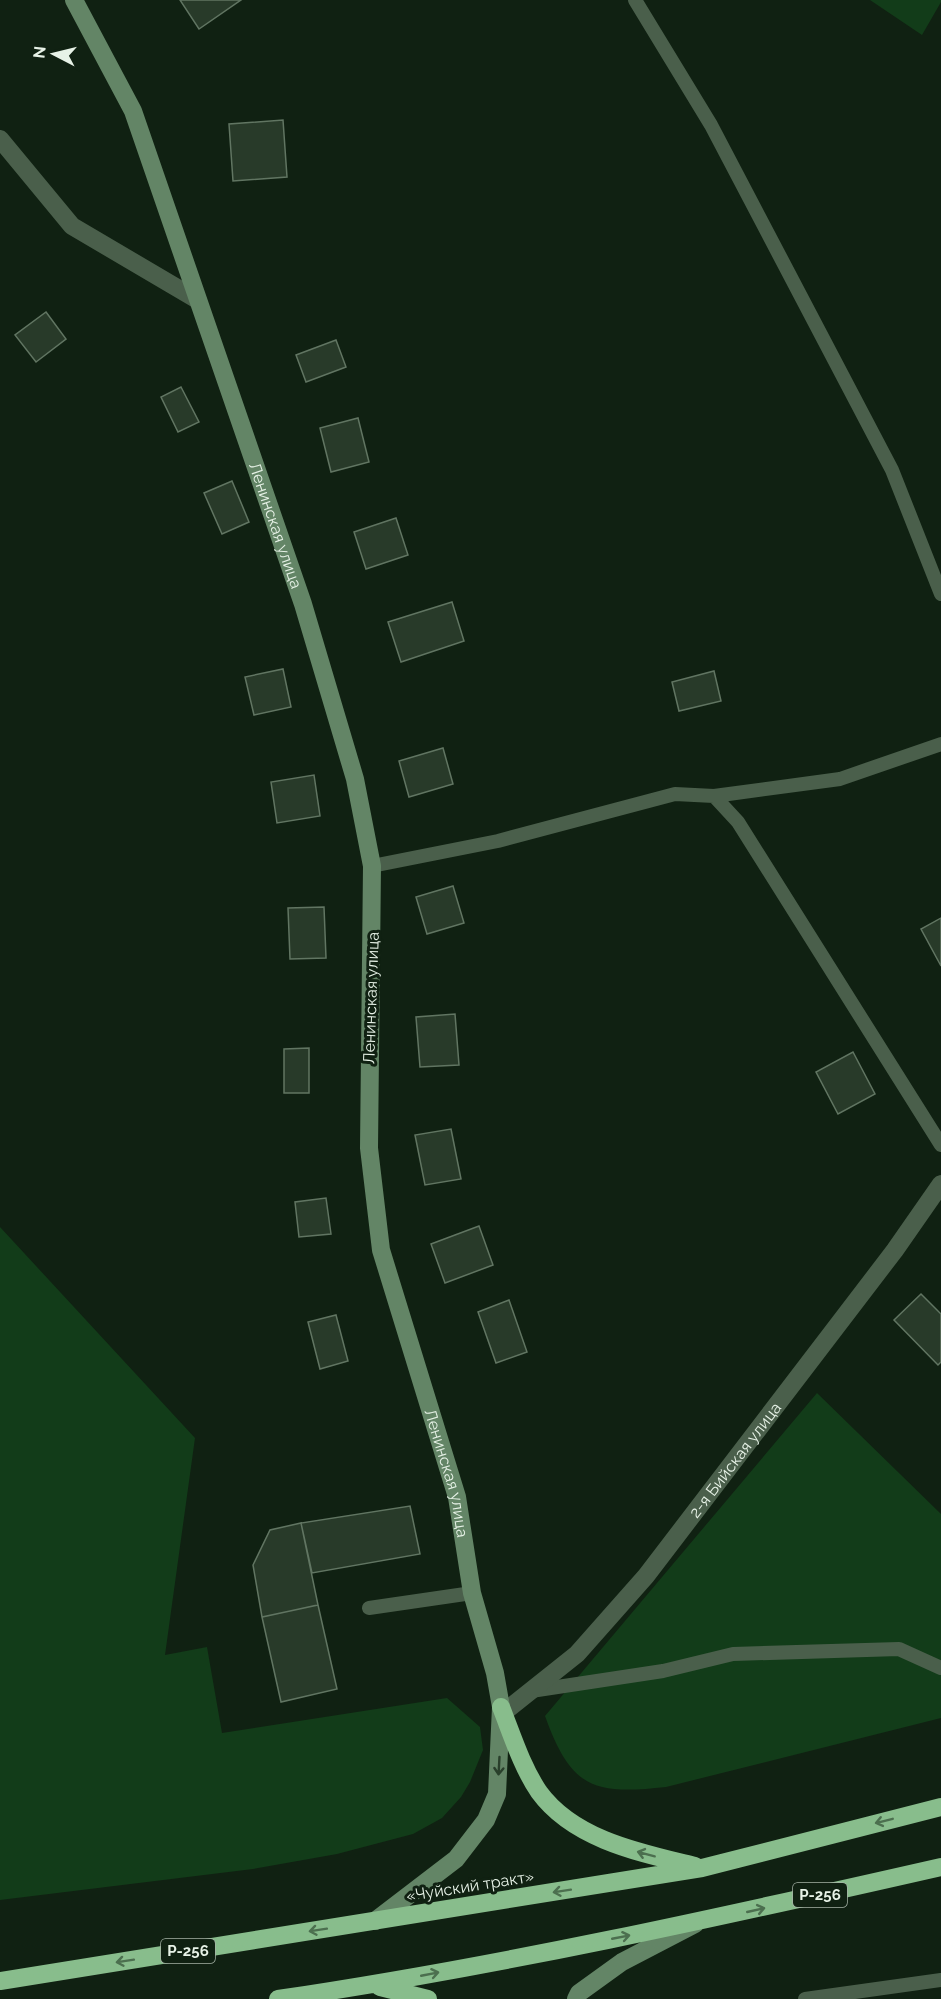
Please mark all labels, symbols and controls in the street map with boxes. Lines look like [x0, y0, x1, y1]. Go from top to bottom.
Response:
north arrow [24, 24, 84, 84]
text: N [29, 45, 50, 59]
street label: Ленинская улица [245, 460, 306, 591]
street label: Ленинская улица [359, 932, 383, 1064]
street label: 2-я Бийская улица [685, 1398, 785, 1521]
street label: Ленинская улица [421, 1407, 473, 1539]
one-way arrow [494, 1755, 505, 1775]
one-way arrow [875, 1816, 894, 1828]
one-way arrow [636, 1848, 655, 1859]
street label: «Чуйский тракт» [405, 1867, 535, 1905]
road number: Р-256 [793, 1883, 847, 1907]
one-way arrow [552, 1885, 572, 1896]
one-way arrow [746, 1903, 765, 1915]
one-way arrow [308, 1925, 328, 1936]
one-way arrow [611, 1931, 631, 1942]
road number: Р-256 [161, 1939, 215, 1963]
one-way arrow [116, 1955, 136, 1966]
one-way arrow [419, 1968, 439, 1979]

